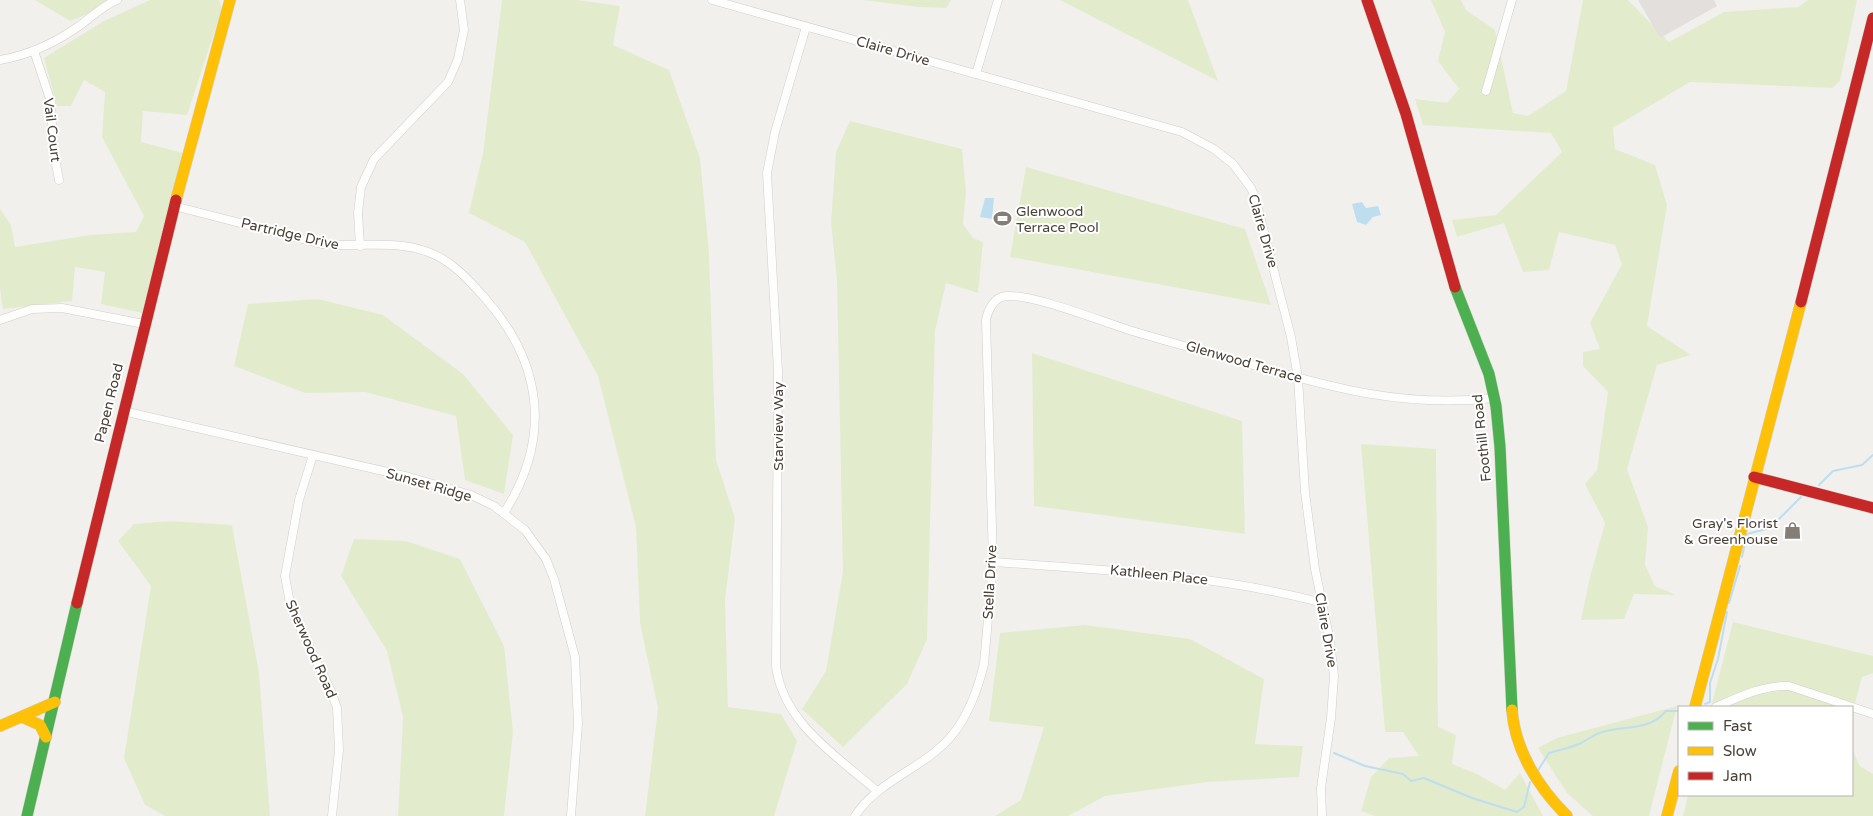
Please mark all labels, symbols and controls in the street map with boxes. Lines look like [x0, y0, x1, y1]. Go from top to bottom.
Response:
street label: Claire Drive [854, 32, 932, 70]
street label: Vail Court [40, 97, 64, 164]
street label: Claire Drive [1244, 192, 1282, 270]
place label: Glenwood Terrace Pool [1016, 203, 1099, 236]
sports icon: Glenwood Terrace Pool [992, 209, 1012, 229]
street label: Partridge Drive [239, 214, 341, 254]
street label: Glenwood Terrace [1184, 337, 1304, 387]
street label: Papen Road [91, 362, 127, 444]
street label: Starview Way [770, 381, 787, 471]
street label: Foothill Road [1469, 393, 1495, 483]
street label: Sunset Ridge [384, 465, 474, 505]
place label: Gray's Florist & Greenhouse [1684, 515, 1779, 548]
shop icon: Gray's Florist & Greenhouse [1782, 521, 1802, 541]
street label: Stella Drive [980, 544, 1000, 620]
street label: Kathleen Place [1109, 561, 1209, 589]
street label: Claire Drive [1311, 591, 1341, 669]
street label: Sherwood Road [282, 597, 340, 701]
legend [1678, 706, 1853, 796]
text: Fast [1723, 717, 1753, 735]
text: Slow [1723, 742, 1757, 760]
text: Jam [1723, 767, 1752, 785]

